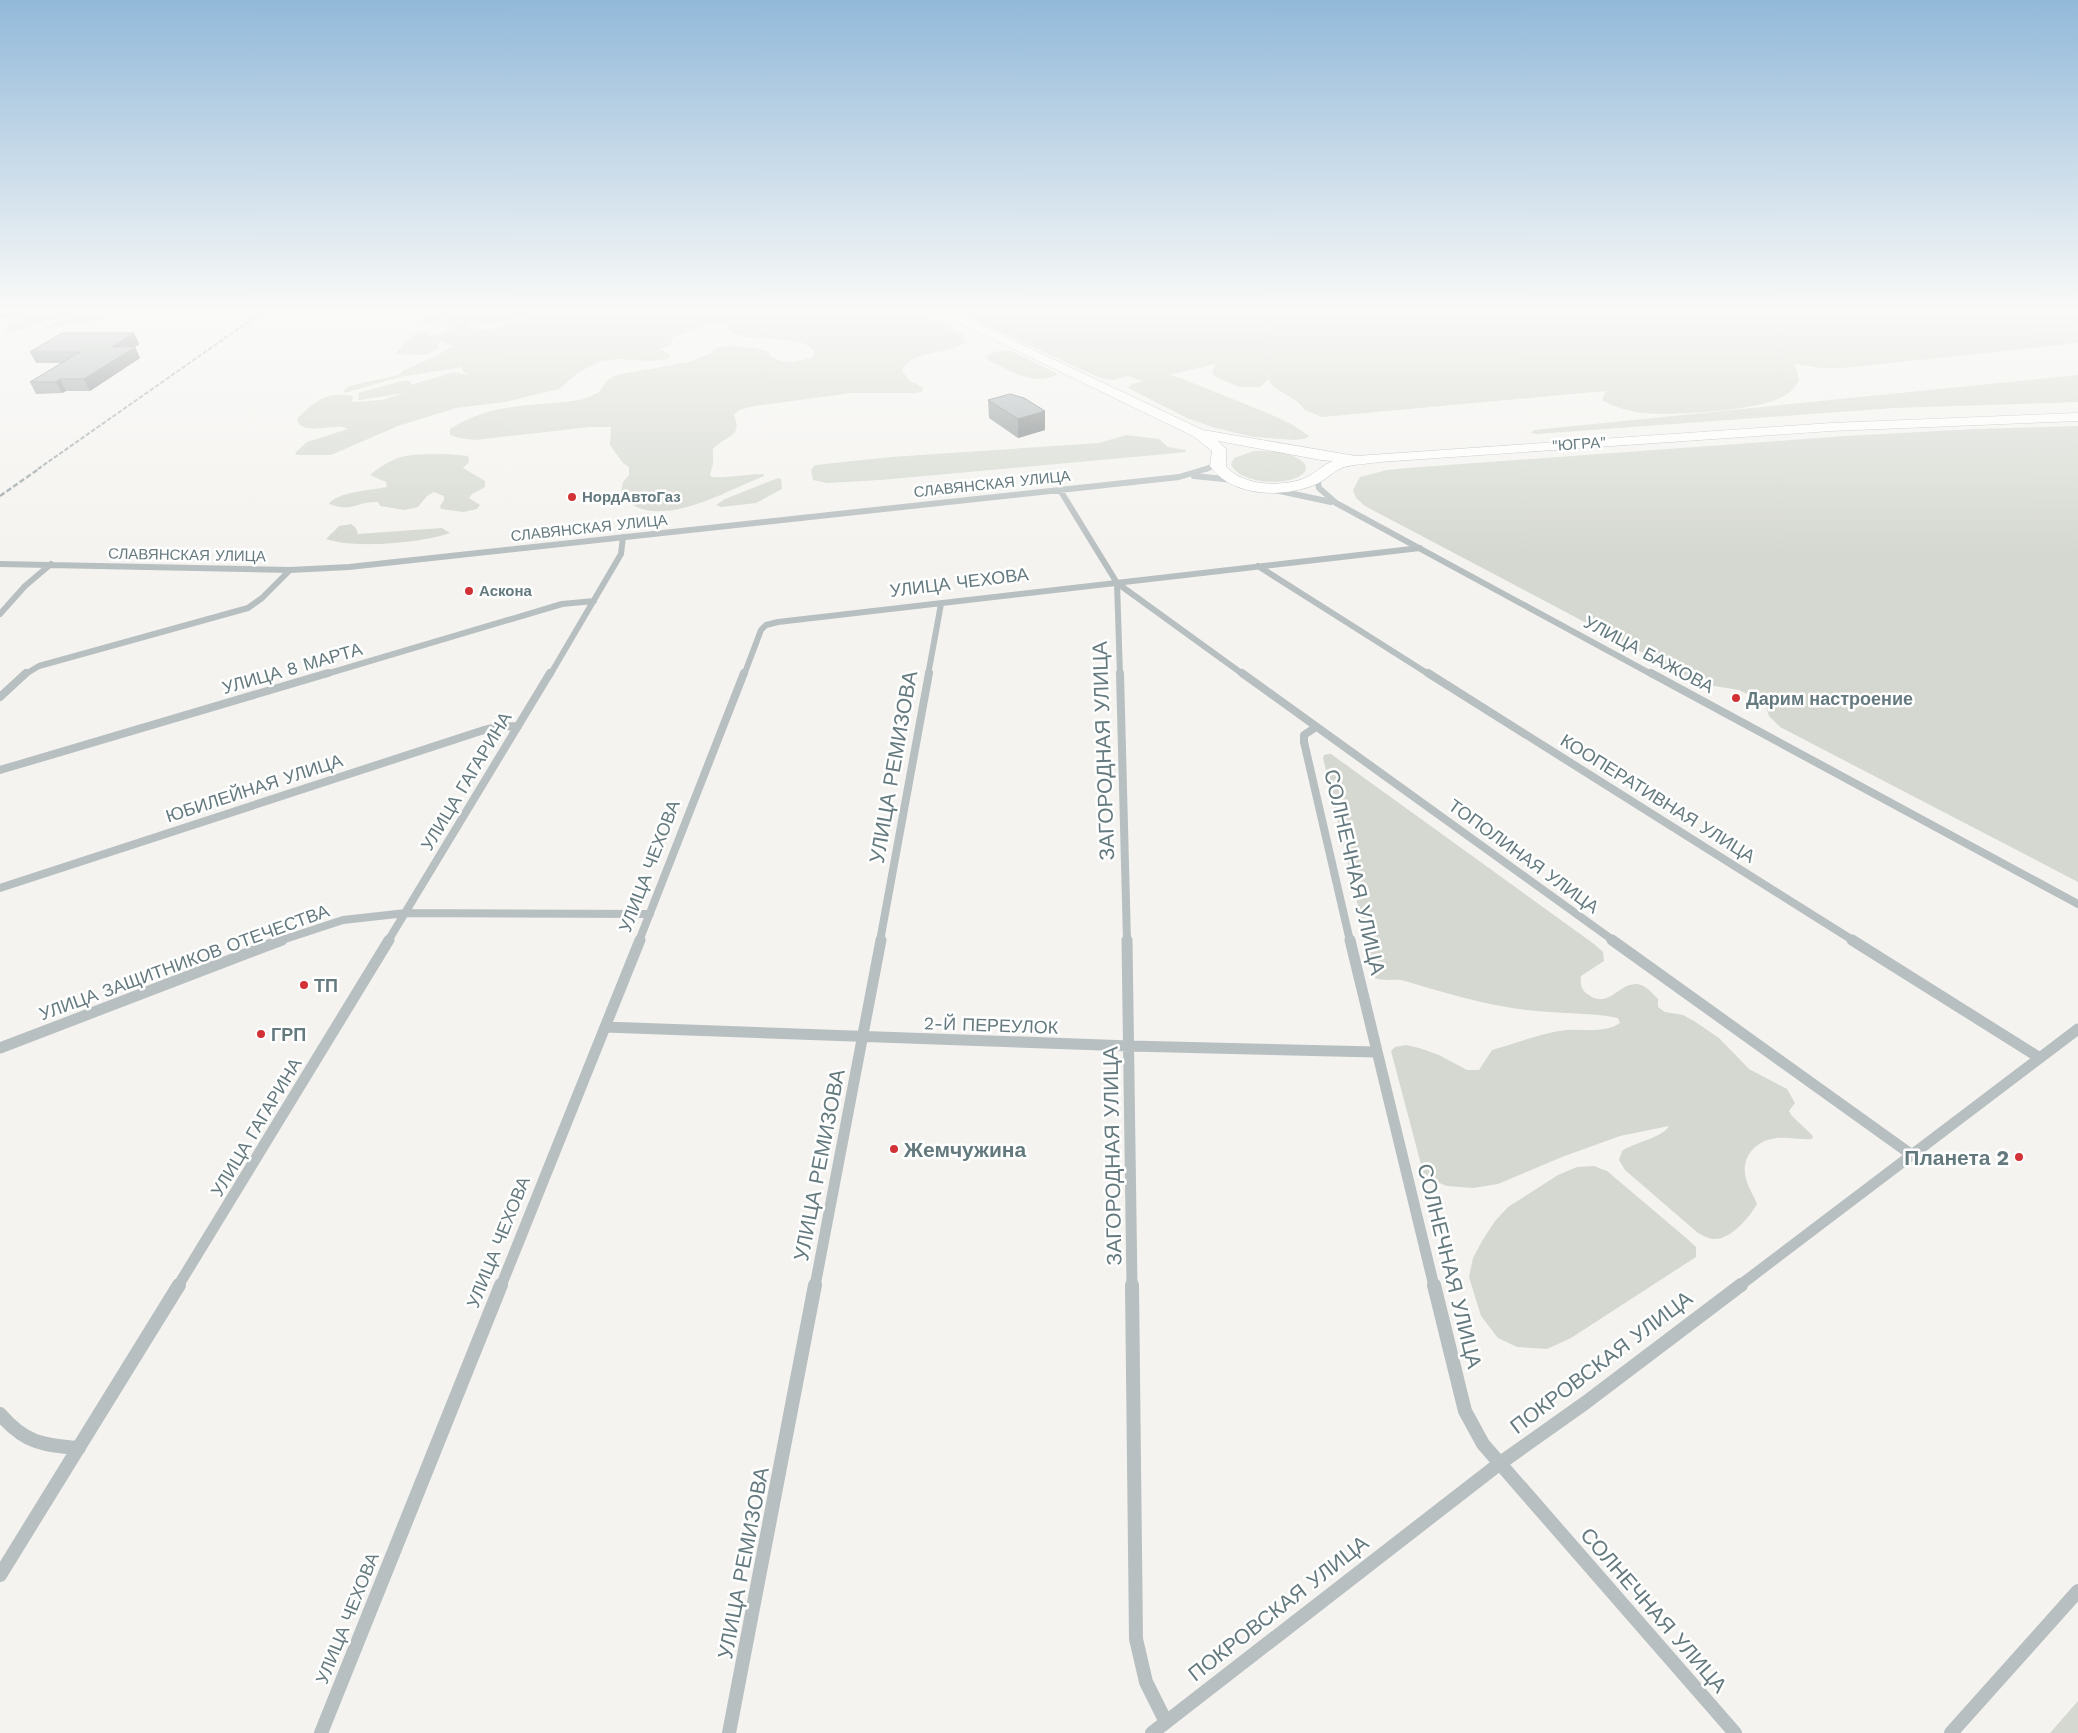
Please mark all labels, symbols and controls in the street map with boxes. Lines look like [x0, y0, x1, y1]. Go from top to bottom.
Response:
street label: "ЮГРА" [1551, 433, 1607, 455]
street label: СЛАВЯНСКАЯ УЛИЦА [913, 467, 1071, 501]
place label: НордАвтоГаз [582, 488, 681, 506]
marker: НордАвтоГаз [566, 491, 578, 503]
street label: СЛАВЯНСКАЯ УЛИЦА [510, 511, 668, 545]
street label: СЛАВЯНСКАЯ УЛИЦА [108, 545, 266, 565]
street label: УЛИЦА ЧЕХОВА [888, 563, 1030, 601]
place label: Аскона [479, 582, 533, 600]
marker: Аскона [463, 585, 475, 597]
street label: УЛИЦА БАЖОВА [1580, 611, 1718, 697]
street label: УЛИЦА 8 МАРТА [219, 638, 365, 698]
street label: ЗАГОРОДНАЯ УЛИЦА [1087, 641, 1119, 861]
street label: УЛИЦА РЕМИЗОВА [864, 669, 922, 865]
place label: Дарим настроение [1746, 688, 1913, 709]
marker: Дарим настроение [1730, 692, 1742, 704]
street label: УЛИЦА ГАГАРИНА [416, 708, 516, 854]
street label: КООПЕРАТИВНАЯ УЛИЦА [1557, 729, 1759, 867]
street label: ЮБИЛЕЙНАЯ УЛИЦА [163, 749, 345, 827]
street label: СОЛНЕЧНАЯ УЛИЦА [1319, 767, 1391, 977]
street label: ТОПОЛИНАЯ УЛИЦА [1445, 794, 1603, 918]
street label: УЛИЦА ЧЕХОВА [614, 797, 684, 935]
street label: УЛИЦА ЗАЩИТНИКОВ ОТЕЧЕСТВА [36, 900, 332, 1024]
place label: ТП [314, 975, 338, 996]
marker: ТП [298, 979, 310, 991]
street label: 2-Й ПЕРЕУЛОК [923, 1012, 1059, 1038]
place label: ГРП [271, 1024, 306, 1045]
marker: ГРП [255, 1028, 267, 1040]
street label: ЗАГОРОДНАЯ УЛИЦА [1098, 1046, 1126, 1266]
street label: УЛИЦА ГАГАРИНА [206, 1054, 306, 1200]
street label: УЛИЦА РЕМИЗОВА [788, 1067, 850, 1263]
place label: Жемчужина [903, 1137, 1027, 1162]
marker: Жемчужина [888, 1143, 900, 1155]
place label: Планета 2 [1904, 1145, 2009, 1170]
marker: Планета 2 [2013, 1151, 2025, 1163]
street label: СОЛНЕЧНАЯ УЛИЦА [1412, 1161, 1488, 1371]
street label: УЛИЦА ЧЕХОВА [462, 1173, 534, 1311]
street label: ПОКРОВСКАЯ УЛИЦА [1505, 1285, 1697, 1439]
street label: УЛИЦА РЕМИЗОВА [712, 1465, 774, 1661]
street label: СОЛНЕЧНАЯ УЛИЦА [1576, 1522, 1732, 1698]
street label: ПОКРОВСКАЯ УЛИЦА [1183, 1530, 1373, 1686]
street label: УЛИЦА ЧЕХОВА [311, 1549, 383, 1687]

